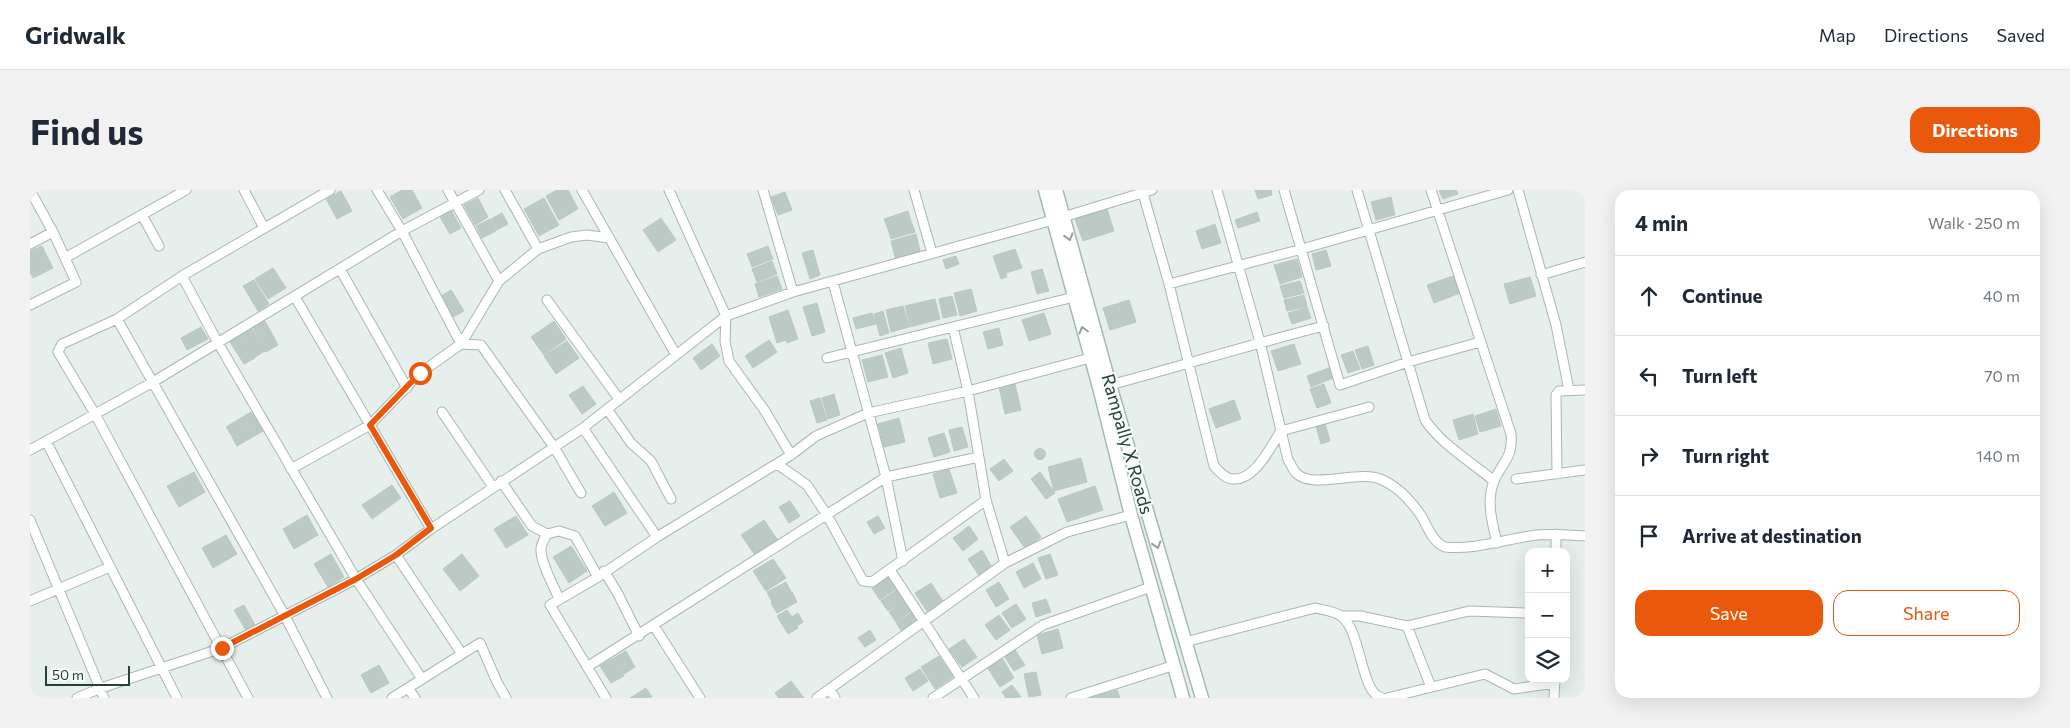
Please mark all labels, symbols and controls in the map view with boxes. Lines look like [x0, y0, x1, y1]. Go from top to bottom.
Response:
text: Gridwalk [25, 20, 126, 49]
text: Map [1819, 24, 1856, 46]
text: Directions [1884, 24, 1968, 46]
text: Saved [1996, 24, 2045, 46]
button: Directions [1910, 107, 2040, 153]
text: Find us [30, 109, 144, 152]
text: 4 min [1635, 210, 1688, 235]
text: Walk · 250 m [1928, 213, 2020, 232]
one-way arrow [1063, 232, 1073, 241]
icon: ahead [1635, 282, 1663, 310]
text: Continue [1682, 284, 1762, 307]
text: 40 m [1983, 286, 2020, 305]
one-way arrow [1078, 326, 1089, 335]
route start [409, 362, 432, 385]
icon: left [1635, 362, 1663, 390]
text: Turn left [1682, 364, 1757, 387]
text: 70 m [1984, 366, 2020, 385]
street label: Rampally X Roads [1097, 371, 1159, 516]
icon: right [1635, 442, 1663, 470]
text: Turn right [1682, 444, 1769, 467]
text: 140 m [1976, 446, 2020, 465]
icon: arrive [1635, 522, 1663, 550]
text: Arrive at destination [1682, 524, 1862, 547]
one-way arrow [1151, 540, 1161, 548]
map controls [1525, 548, 1570, 683]
button: + [1525, 548, 1570, 593]
button: Save [1635, 590, 1823, 636]
button: Share [1833, 590, 2020, 636]
button: − [1525, 593, 1570, 638]
route end [211, 637, 234, 660]
button: layers [1525, 638, 1570, 683]
scale bar [45, 663, 130, 686]
text: 50 m [52, 666, 84, 683]

